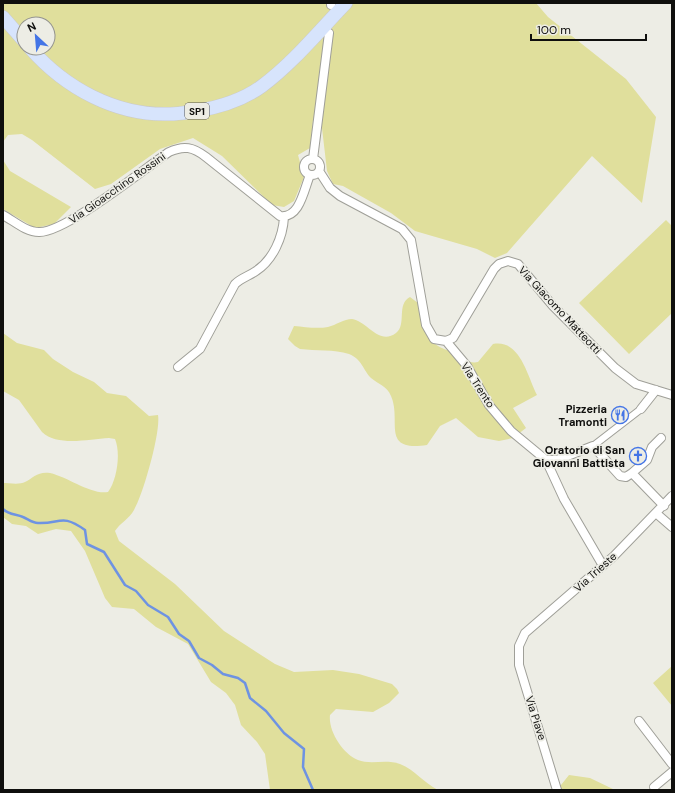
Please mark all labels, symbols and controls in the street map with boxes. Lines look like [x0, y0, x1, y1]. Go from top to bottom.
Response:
north arrow [16, 16, 56, 56]
scale bar [531, 16, 646, 42]
text: N [25, 19, 38, 35]
text: 100 m [537, 22, 571, 38]
road number: SP1 [185, 103, 209, 119]
street label: Via Gioacchino Rossini [66, 149, 168, 227]
street label: Via Giacomo Matteotti [516, 263, 604, 357]
street label: Via Trento [458, 360, 498, 410]
place label: Pizzeria Tramonti [558, 402, 607, 429]
restaurant icon: Pizzeria Tramonti [610, 405, 630, 425]
place label: Oratorio di San Giovanni Battista [533, 443, 625, 470]
church icon: Oratorio di San Giovanni Battista [628, 446, 648, 466]
street label: Via Trieste [571, 549, 619, 595]
street label: Via Piave [522, 694, 550, 742]

